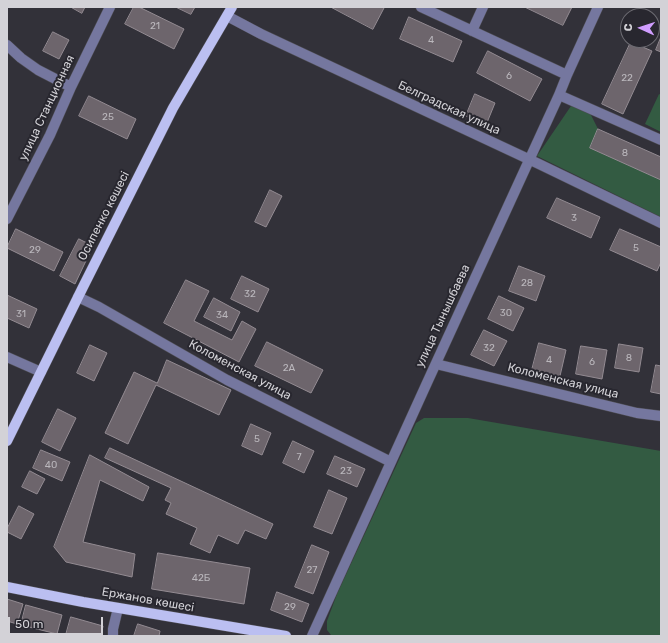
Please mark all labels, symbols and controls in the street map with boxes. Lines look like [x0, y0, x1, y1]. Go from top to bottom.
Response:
north arrow [620, 8, 660, 48]
house number: 21 [150, 20, 160, 32]
text: С [622, 23, 635, 32]
house number: 4 [428, 34, 434, 46]
street label: улица Станционная [16, 53, 78, 163]
house number: 6 [506, 70, 512, 82]
house number: 22 [621, 72, 633, 84]
street label: Белградская улица [396, 78, 502, 138]
house number: 25 [102, 111, 114, 123]
house number: 8 [622, 147, 628, 159]
street label: Осипенко көшесі [75, 169, 133, 263]
house number: 3 [571, 212, 577, 224]
house number: 5 [633, 242, 639, 254]
house number: 29 [29, 244, 41, 256]
street label: улица Тынышбаева [413, 262, 473, 370]
house number: 28 [521, 277, 533, 289]
house number: 32 [244, 288, 256, 300]
house number: 30 [500, 307, 512, 319]
house number: 31 [16, 308, 26, 320]
house number: 34 [216, 309, 228, 321]
street label: Коломенская улица [186, 337, 294, 403]
house number: 32 [483, 342, 495, 354]
house number: 8 [626, 352, 632, 364]
house number: 4 [546, 354, 552, 366]
house number: 6 [589, 356, 595, 368]
street label: Коломенская улица [506, 360, 620, 402]
house number: 2А [283, 362, 295, 374]
house number: 5 [254, 433, 260, 445]
house number: 7 [296, 451, 302, 463]
house number: 40 [45, 459, 57, 471]
house number: 23 [340, 465, 352, 477]
house number: 27 [307, 564, 317, 576]
house number: 42Б [192, 572, 210, 584]
street label: Ержанов көшесі [101, 585, 195, 615]
house number: 29 [284, 601, 296, 613]
scale bar [10, 609, 105, 635]
text: 50 m [15, 617, 43, 631]

